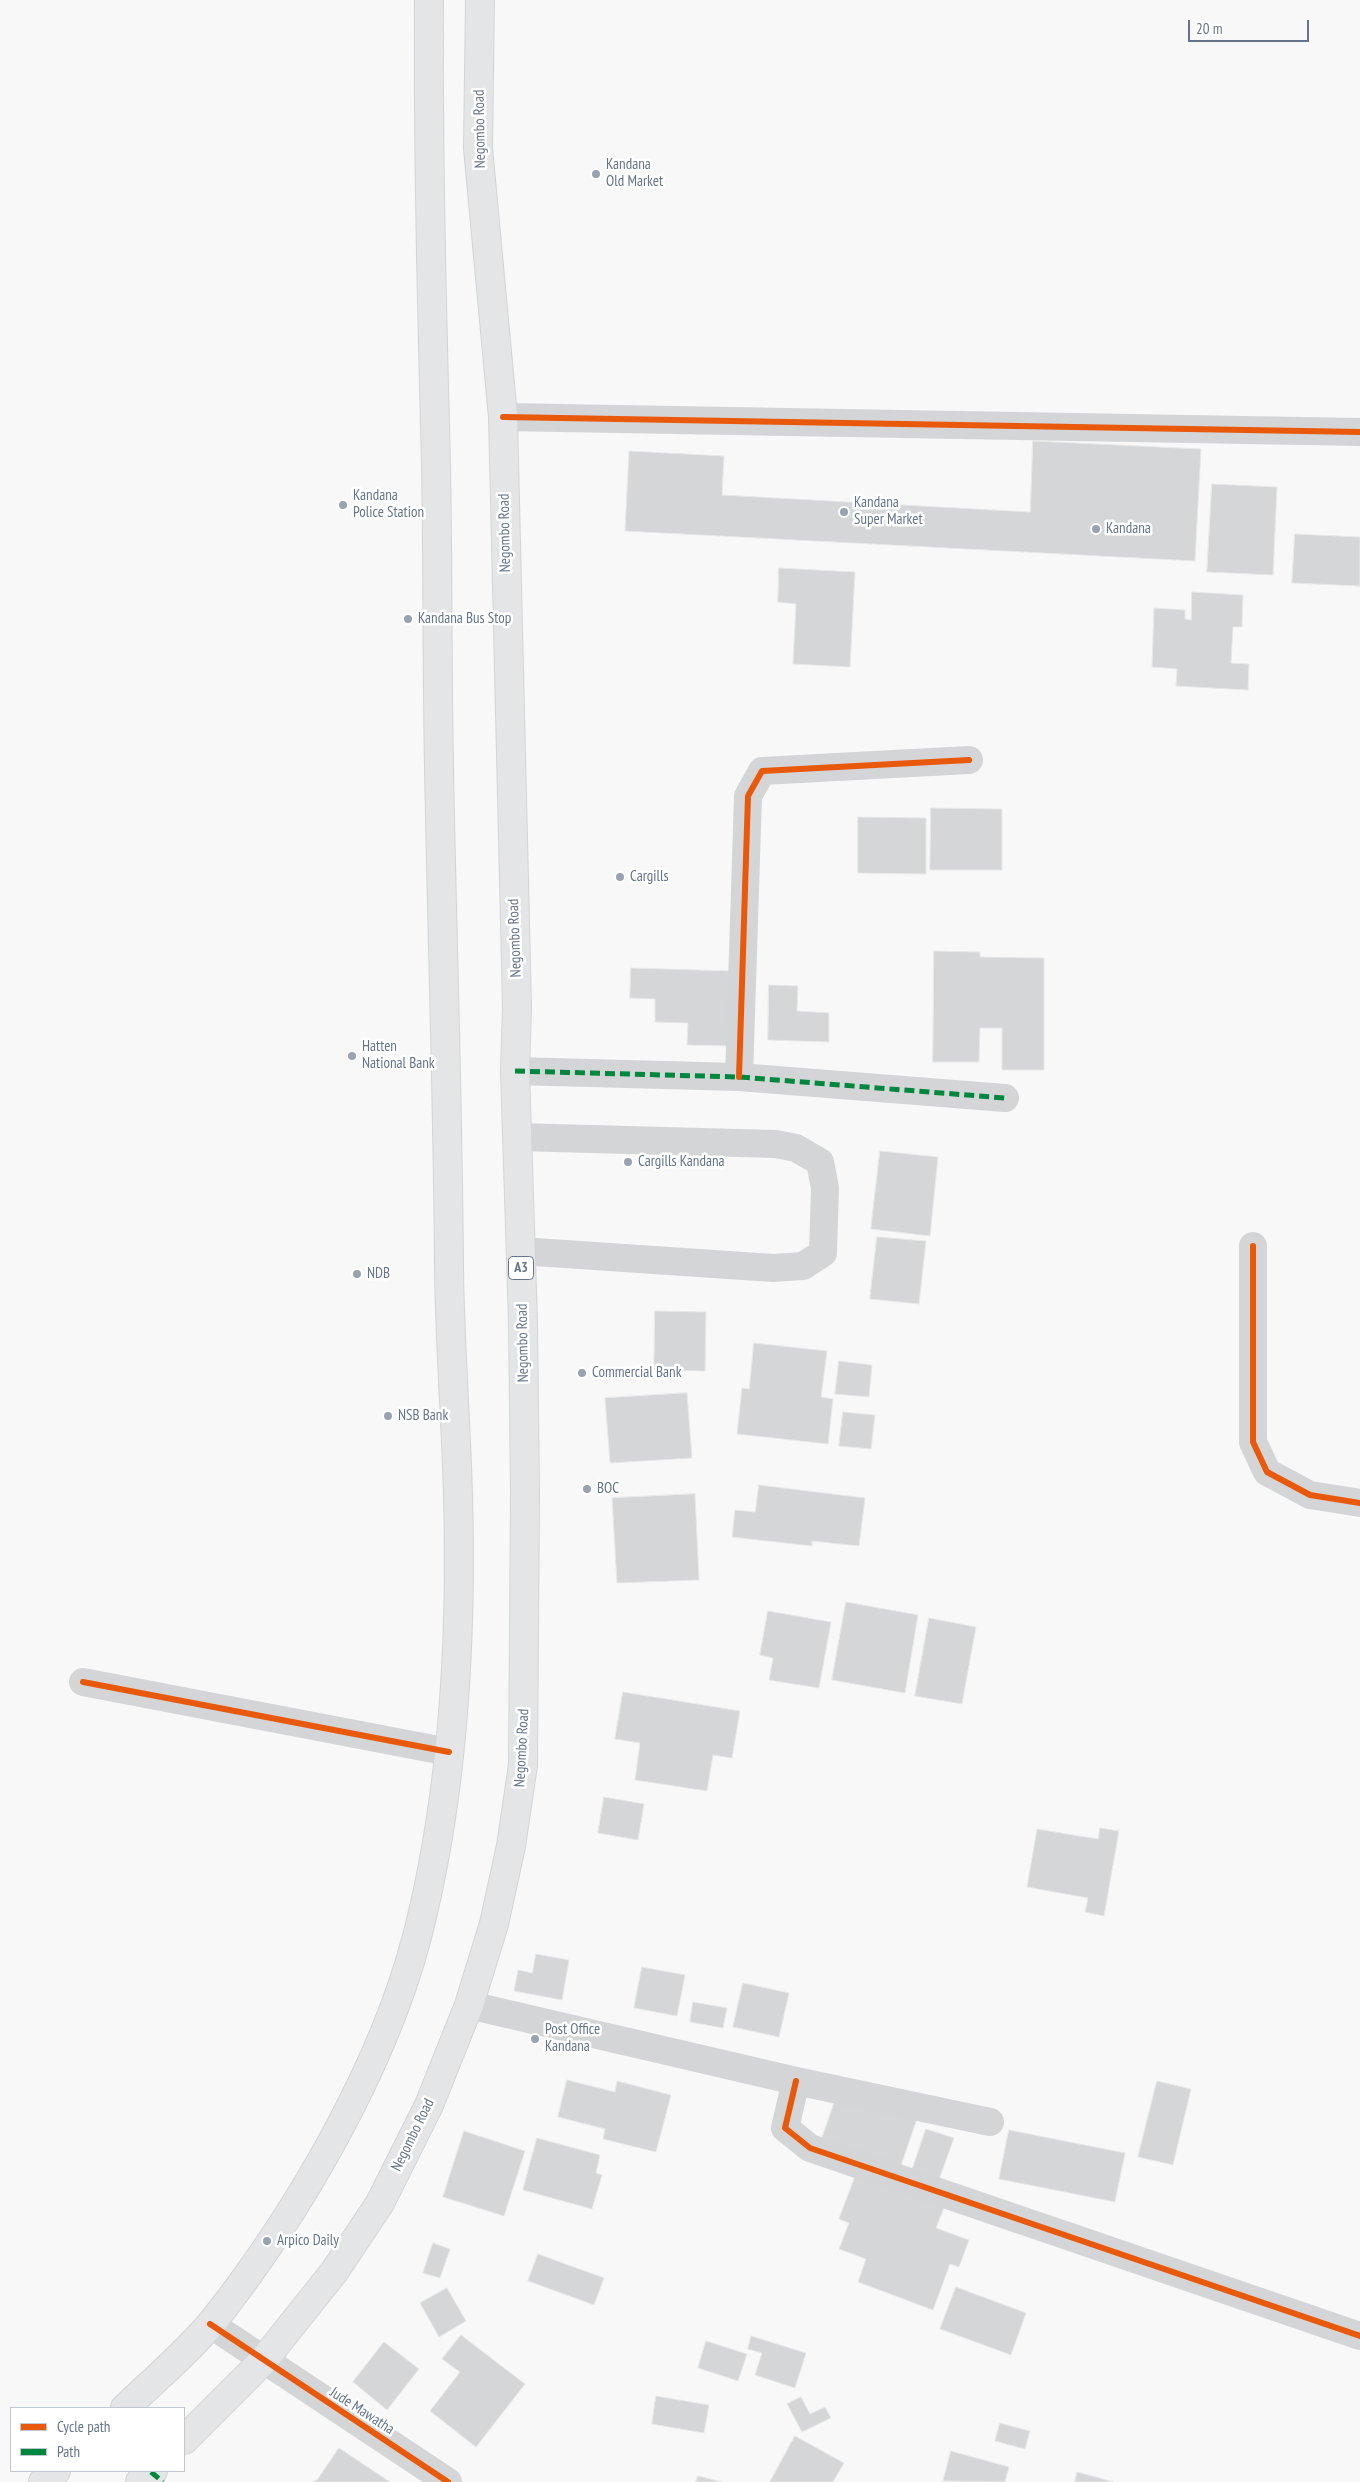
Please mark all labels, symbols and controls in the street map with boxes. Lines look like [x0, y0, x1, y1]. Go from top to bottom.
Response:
scale bar [1190, 10, 1311, 42]
text: 20 m [1196, 19, 1222, 38]
street label: Negombo Road [470, 90, 490, 168]
place label: Kandana Old Market [606, 156, 663, 191]
marker: Kandana Old Market [590, 168, 602, 180]
place label: Kandana Police Station [353, 487, 424, 522]
street label: Negombo Road [495, 494, 515, 572]
place label: Kandana Super Market [854, 494, 923, 529]
marker: Kandana Police Station [337, 499, 349, 511]
marker: Kandana Super Market [838, 506, 850, 518]
place label: Kandana [1106, 520, 1151, 538]
marker: Kandana [1090, 523, 1102, 535]
place label: Kandana Bus Stop [418, 610, 511, 628]
marker: Kandana Bus Stop [402, 613, 414, 625]
place label: Cargills [630, 868, 669, 886]
marker: Cargills [614, 871, 626, 883]
street label: Negombo Road [505, 898, 525, 978]
place label: Hatten National Bank [362, 1038, 435, 1073]
marker: Hatten National Bank [346, 1050, 358, 1062]
place label: Cargills Kandana [638, 1153, 725, 1171]
marker: Cargills Kandana [622, 1156, 634, 1168]
road number: A3 [508, 1256, 534, 1280]
place label: NDB [367, 1265, 390, 1283]
marker: NDB [351, 1268, 363, 1280]
street label: Negombo Road [513, 1304, 533, 1382]
place label: Commercial Bank [592, 1364, 682, 1382]
marker: Commercial Bank [576, 1367, 588, 1379]
place label: NSB Bank [398, 1407, 448, 1425]
marker: NSB Bank [382, 1410, 394, 1422]
place label: BOC [597, 1480, 619, 1498]
marker: BOC [581, 1483, 593, 1495]
street label: Negombo Road [511, 1708, 533, 1788]
place label: Post Office Kandana [545, 2021, 600, 2056]
marker: Post Office Kandana [529, 2033, 541, 2045]
street label: Negombo Road [388, 2096, 438, 2174]
place label: Arpico Daily [277, 2232, 339, 2250]
marker: Arpico Daily [261, 2235, 273, 2247]
street label: Jude Mawatha [326, 2384, 398, 2438]
legend [10, 2407, 185, 2472]
text: Cycle path [57, 2417, 110, 2436]
text: Path [57, 2442, 80, 2461]

